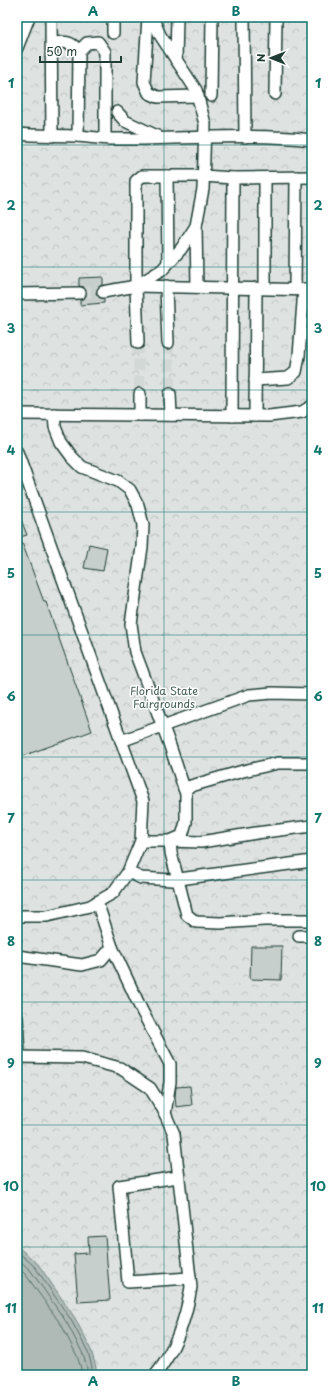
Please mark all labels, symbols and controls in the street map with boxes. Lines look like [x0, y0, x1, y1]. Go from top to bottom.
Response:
text: A [88, 1, 98, 20]
text: B [232, 1, 241, 20]
scale bar [40, 38, 121, 64]
north arrow [251, 38, 291, 78]
text: 50 m [46, 42, 77, 60]
text: N [252, 53, 269, 62]
text: 1 [8, 73, 14, 92]
text: 1 [315, 73, 321, 92]
text: 2 [6, 195, 16, 214]
text: 2 [313, 195, 323, 214]
text: 3 [7, 318, 16, 337]
text: 3 [314, 318, 323, 337]
text: 4 [7, 440, 16, 459]
text: 4 [314, 440, 323, 459]
text: 5 [7, 563, 15, 582]
text: 5 [314, 563, 322, 582]
park label: Florida State Fairgrounds [130, 682, 198, 712]
text: 6 [6, 686, 16, 705]
text: 6 [313, 686, 323, 705]
text: 7 [7, 808, 15, 827]
text: 7 [314, 808, 322, 827]
text: 8 [7, 931, 15, 950]
text: 8 [314, 931, 322, 950]
text: 9 [7, 1053, 15, 1072]
text: 9 [314, 1053, 322, 1072]
text: 10 [3, 1176, 19, 1195]
text: 10 [310, 1176, 326, 1195]
text: 11 [5, 1298, 17, 1317]
text: 11 [312, 1298, 324, 1317]
text: A [88, 1371, 98, 1390]
text: B [232, 1371, 241, 1390]

